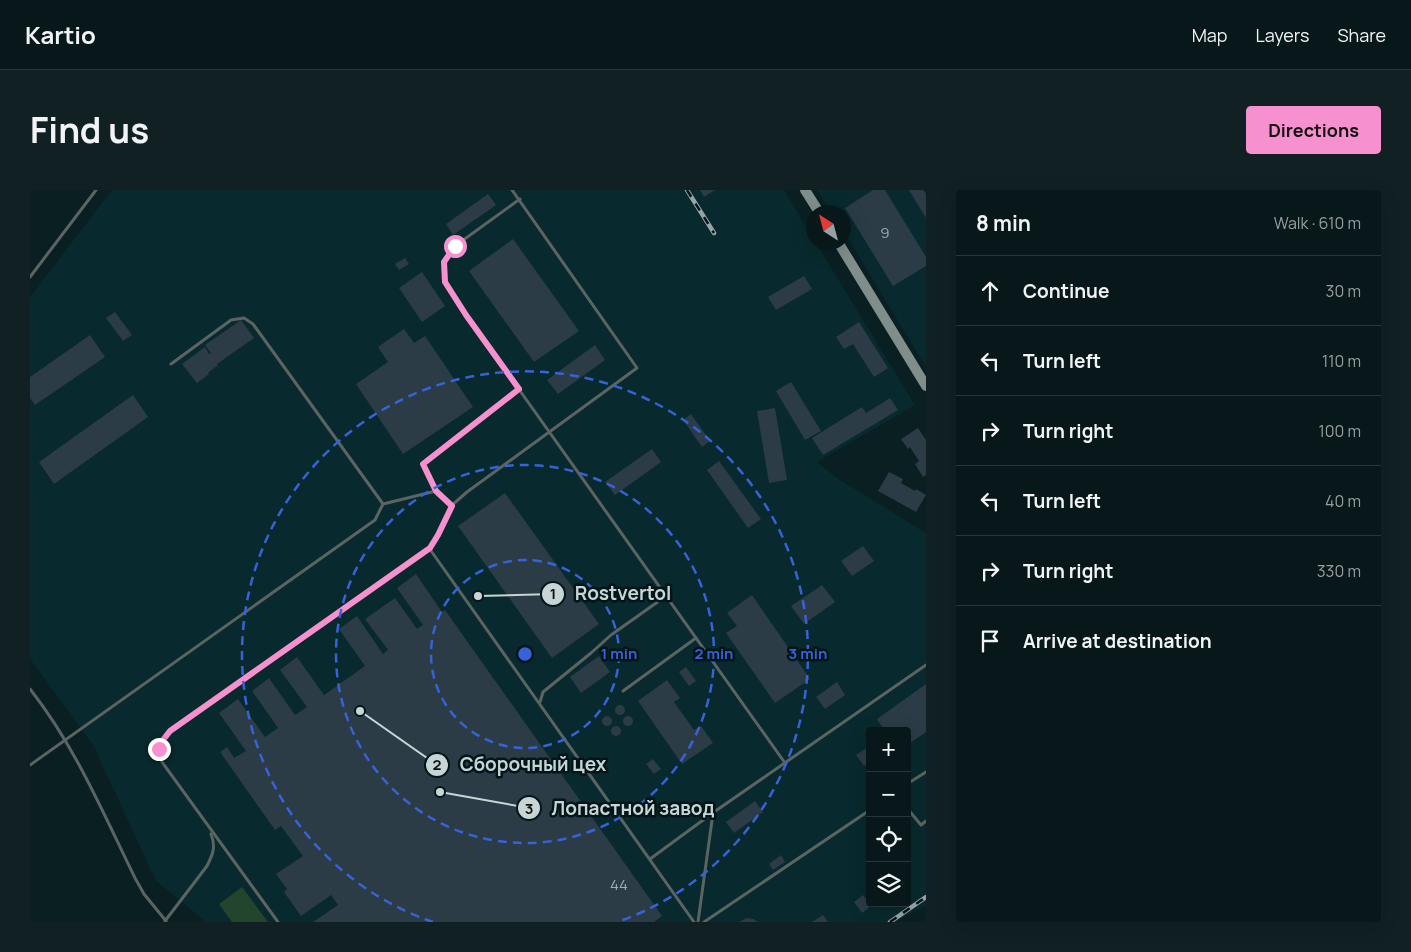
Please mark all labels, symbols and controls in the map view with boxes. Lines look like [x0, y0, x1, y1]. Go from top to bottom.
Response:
text: Kartio [25, 18, 96, 51]
text: Map [1192, 23, 1227, 47]
text: Layers [1255, 23, 1309, 47]
text: Share [1337, 23, 1386, 47]
text: Find us [30, 106, 149, 154]
button: Directions [1246, 106, 1381, 154]
north arrow [806, 205, 851, 250]
text: 8 min [976, 209, 1031, 237]
text: Walk · 610 m [1274, 212, 1361, 234]
house number: 9 [880, 222, 890, 243]
route start [444, 235, 467, 258]
icon: ahead [976, 277, 1004, 305]
text: Continue [1023, 278, 1109, 304]
text: 30 m [1326, 280, 1361, 302]
icon: left [976, 347, 1004, 375]
text: Turn left [1023, 348, 1101, 374]
text: 110 m [1322, 350, 1361, 372]
icon: right [976, 417, 1004, 445]
text: Turn right [1023, 418, 1113, 444]
text: 100 m [1318, 420, 1361, 442]
icon: left [976, 487, 1004, 515]
text: Turn left [1023, 488, 1101, 514]
text: 40 m [1325, 490, 1361, 512]
icon: right [976, 557, 1004, 585]
text: Turn right [1023, 558, 1113, 584]
text: 330 m [1317, 560, 1361, 582]
callout: Rostvertol [540, 577, 682, 611]
text: Rostvertol [575, 580, 671, 606]
text: 1 [550, 583, 556, 604]
icon: arrive [976, 627, 1004, 655]
text: Arrive at destination [1023, 628, 1212, 654]
text: 1 min [601, 643, 637, 664]
text: 2 min [694, 643, 734, 664]
text: 3 min [789, 643, 827, 664]
centre of rings [516, 645, 534, 663]
map controls [866, 727, 911, 907]
button: + [866, 727, 911, 772]
route end [148, 738, 171, 761]
callout: Сборочный цех [424, 748, 616, 782]
text: Сборочный цех [460, 751, 607, 777]
text: 2 [433, 754, 442, 775]
button: − [866, 772, 911, 817]
callout: Лопастной завод [517, 791, 725, 825]
text: Лопастной завод [551, 795, 715, 821]
text: 3 [525, 798, 533, 819]
button: locate [866, 817, 911, 862]
button: layers [866, 862, 911, 907]
house number: 44 [610, 874, 628, 895]

